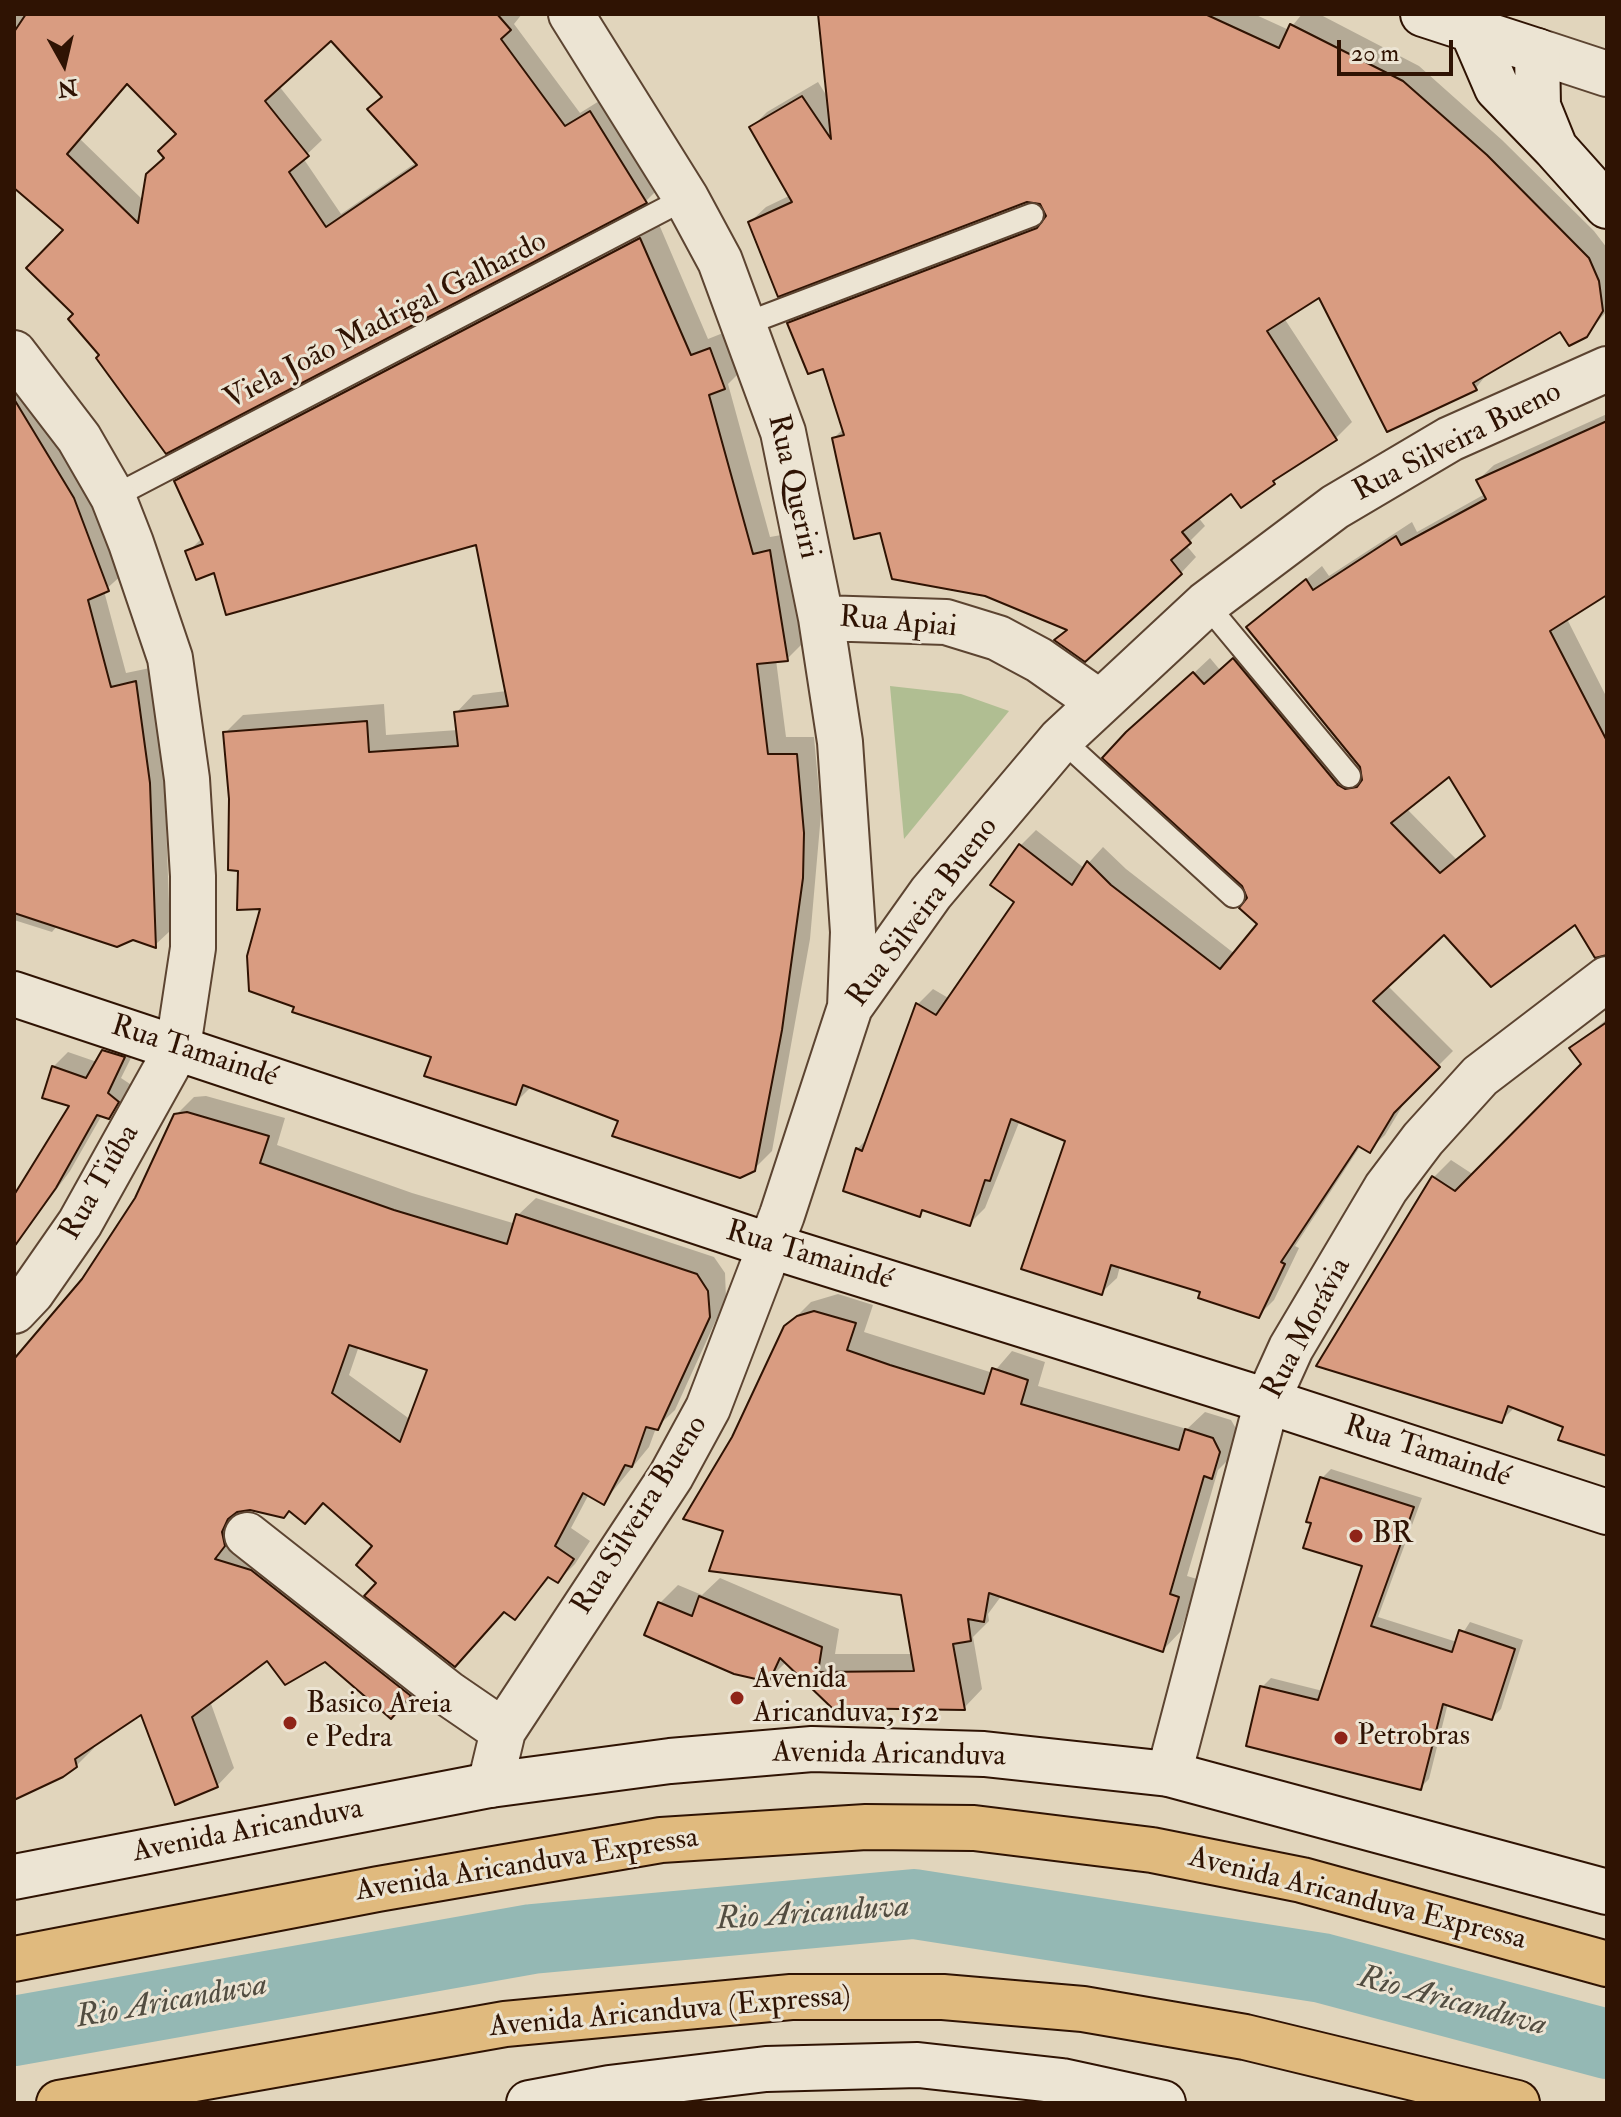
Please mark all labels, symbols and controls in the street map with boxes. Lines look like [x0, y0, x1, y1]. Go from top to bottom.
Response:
north arrow [24, 24, 104, 104]
scale bar [1341, 24, 1457, 74]
text: 20 m [1351, 38, 1399, 69]
text: N [56, 73, 79, 103]
street label: Viela João Madrigal Galhardo [219, 225, 553, 419]
street label: Rua Silveira Bueno [1348, 375, 1568, 511]
street label: Rua Queriri [758, 411, 826, 563]
street label: Rua Apiai [838, 601, 958, 647]
street label: Rua Silveira Bueno [841, 811, 1007, 1015]
street label: Rua Tamaindé [106, 1009, 282, 1097]
street label: Rua Tiúba [54, 1119, 148, 1247]
street label: Rua Tamaindé [721, 1215, 897, 1299]
street label: Rua Morávia [1256, 1252, 1360, 1406]
street label: Rua Tamaindé [1339, 1409, 1515, 1497]
street label: Rua Silveira Bueno [565, 1410, 717, 1622]
place label: BR [1372, 1518, 1413, 1554]
marker: BR [1347, 1527, 1365, 1545]
place label: Avenida Aricanduva, 152 [753, 1663, 939, 1734]
place label: Basico Areia e Pedra [306, 1688, 452, 1758]
marker: Avenida Aricanduva, 152 [728, 1689, 746, 1707]
marker: Basico Areia e Pedra [281, 1714, 299, 1732]
place label: Petrobras [1357, 1720, 1470, 1756]
marker: Petrobras [1332, 1729, 1350, 1747]
street label: Avenida Aricanduva [772, 1736, 1006, 1776]
street label: Avenida Aricanduva [130, 1792, 366, 1872]
street label: Avenida Aricanduva Expressa [353, 1821, 701, 1911]
street label: Avenida Aricanduva Expressa [1185, 1841, 1529, 1959]
water label: Rio Aricanduva [715, 1889, 911, 1941]
water label: Rio Aricanduva [1354, 1959, 1550, 2047]
water label: Rio Aricanduva [74, 1967, 270, 2039]
street label: Avenida Aricanduva (Expressa) [488, 1979, 852, 2047]

